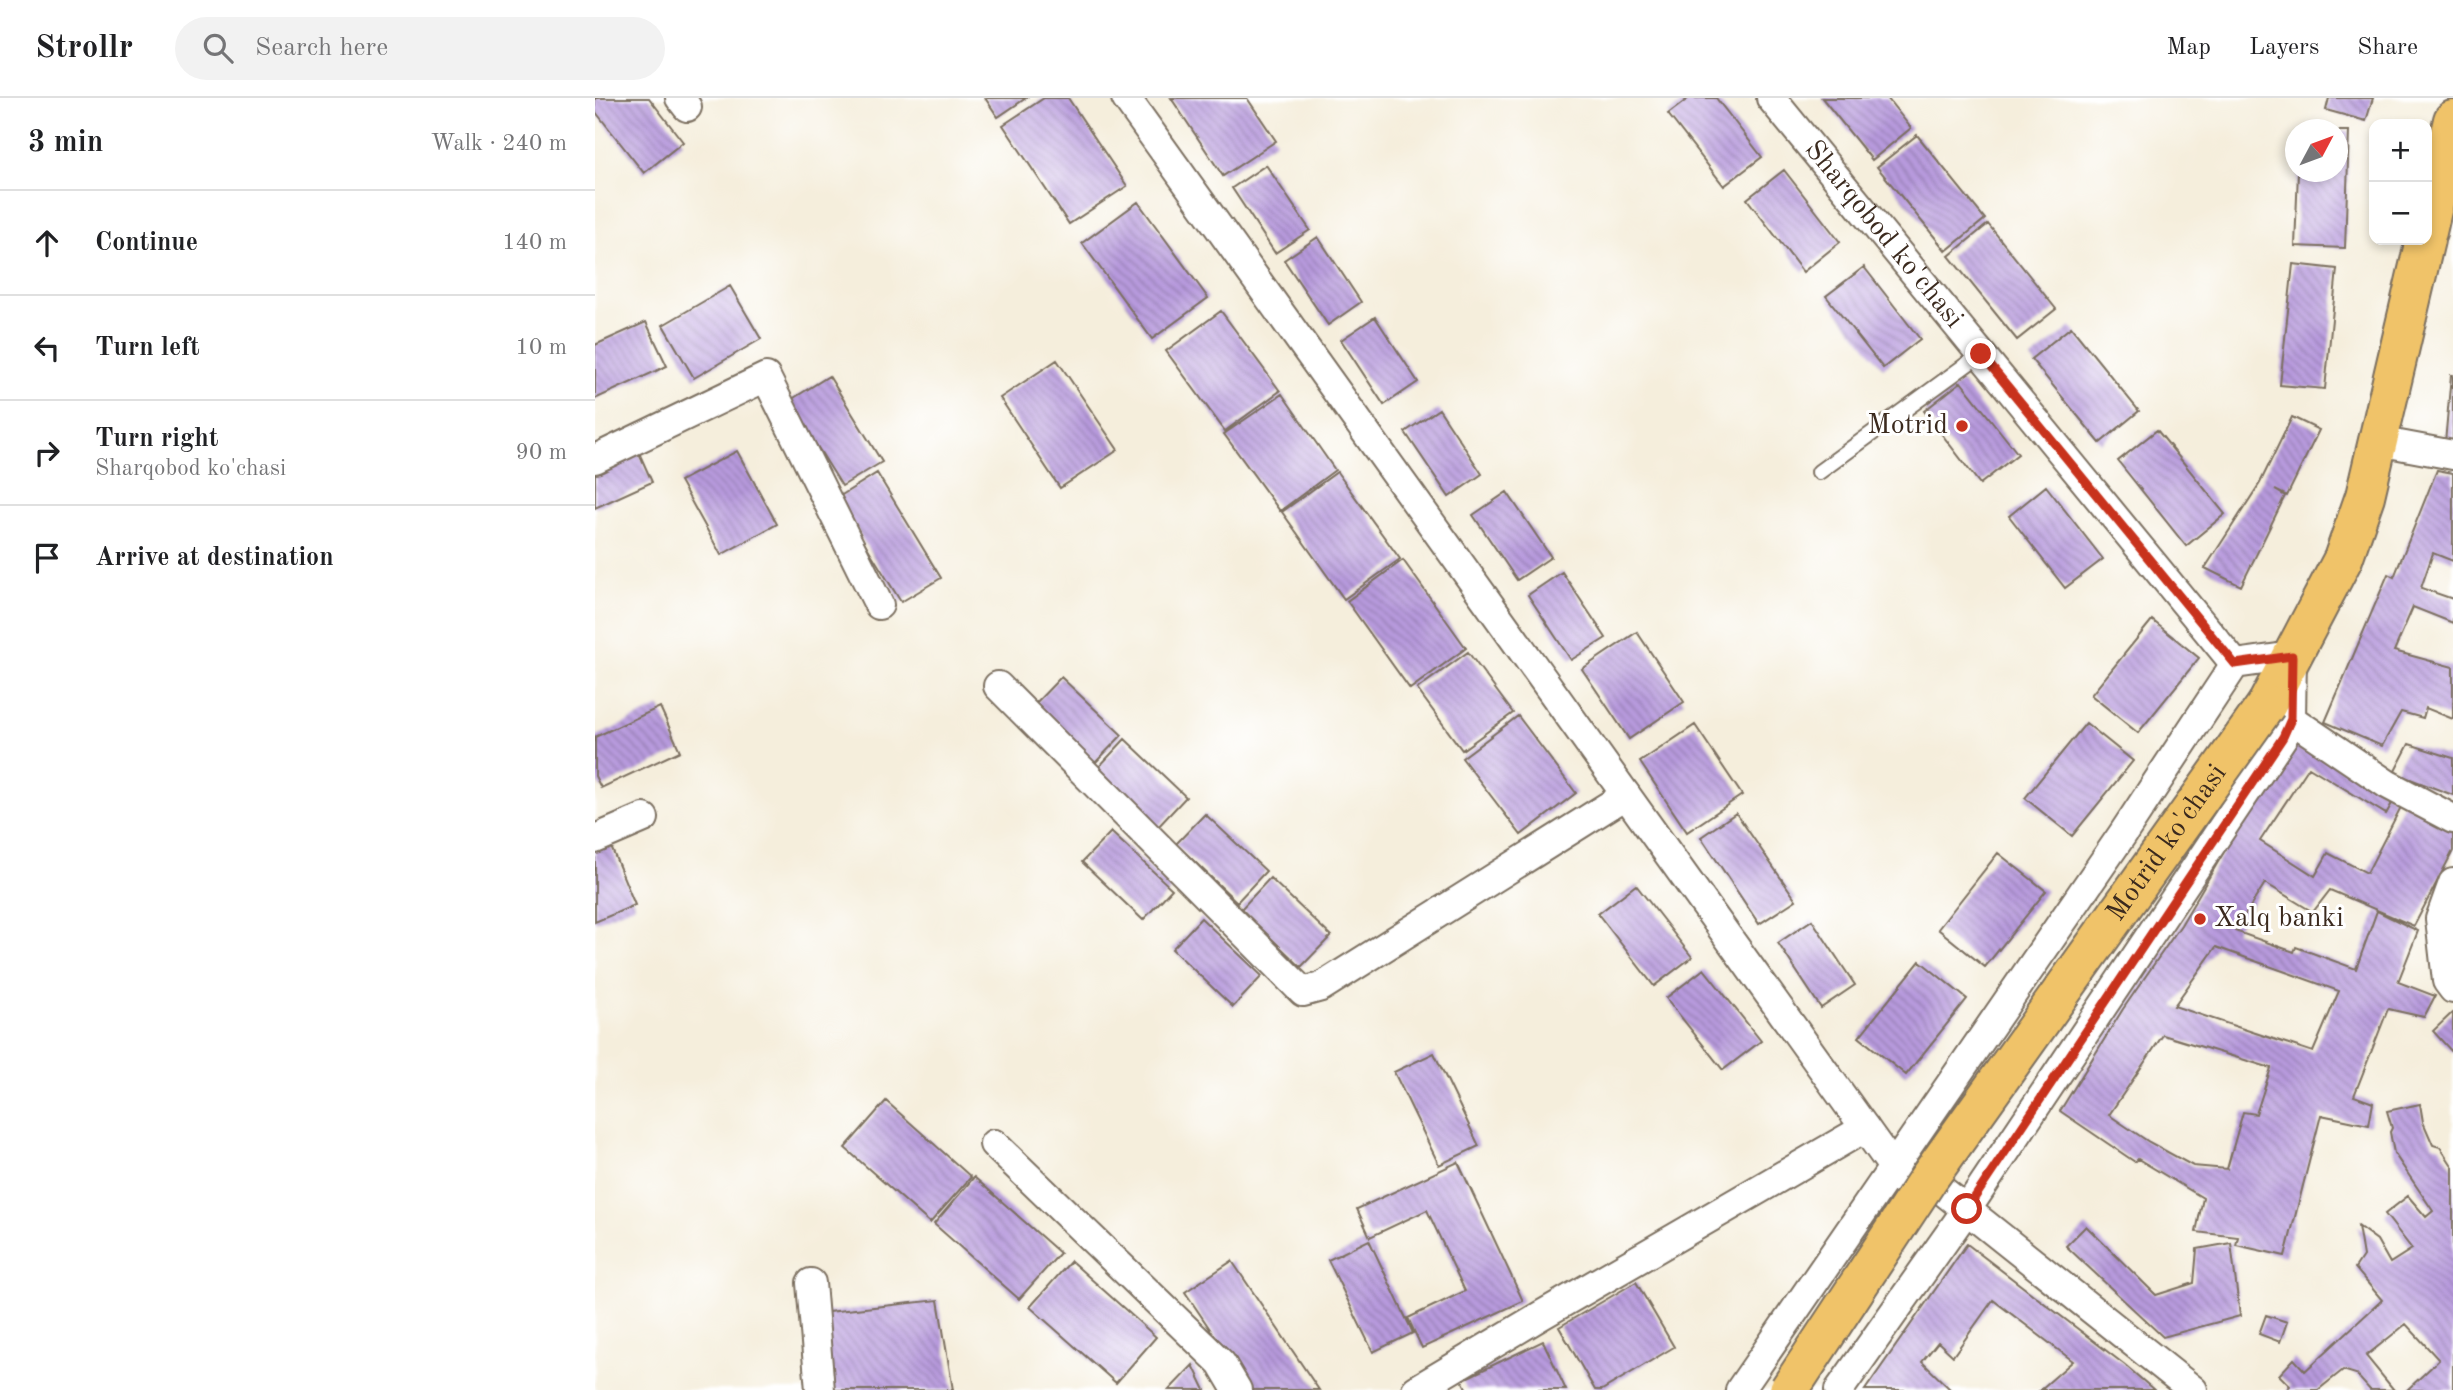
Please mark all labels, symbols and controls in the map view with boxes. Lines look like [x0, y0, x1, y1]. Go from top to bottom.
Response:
search box [175, 17, 665, 80]
icon: search [199, 29, 237, 67]
text: Strollr [35, 32, 133, 65]
text: Search here [255, 35, 388, 61]
text: Map [2167, 36, 2211, 60]
text: Layers [2249, 36, 2319, 60]
text: Share [2357, 36, 2418, 60]
north arrow [2285, 119, 2348, 182]
map controls [2369, 119, 2432, 245]
button: + [2369, 119, 2432, 182]
text: 3 min [28, 128, 103, 158]
text: Walk · 240 m [431, 132, 567, 155]
street label: Sharqobod ko'chasi [1799, 136, 1968, 334]
button: − [2369, 182, 2432, 245]
icon: ahead [28, 224, 66, 262]
text: Continue [95, 230, 198, 256]
text: 140 m [502, 231, 567, 254]
icon: left [28, 329, 66, 367]
text: Turn left [95, 335, 200, 361]
text: 10 m [516, 336, 567, 359]
route end [1965, 338, 1996, 369]
place label: Motrid [1867, 412, 1948, 440]
marker: Motrid [1954, 418, 1970, 434]
text: Turn right [95, 426, 218, 452]
icon: right [28, 434, 66, 472]
text: 90 m [516, 441, 567, 464]
text: Sharqobod ko'chasi [95, 457, 286, 480]
icon: arrive [28, 539, 66, 577]
text: Arrive at destination [95, 545, 334, 571]
street label: Motrid ko'chasi [2102, 760, 2233, 927]
place label: Xalq banki [2214, 905, 2344, 933]
marker: Xalq banki [2192, 911, 2208, 927]
route start [1951, 1193, 1982, 1224]

